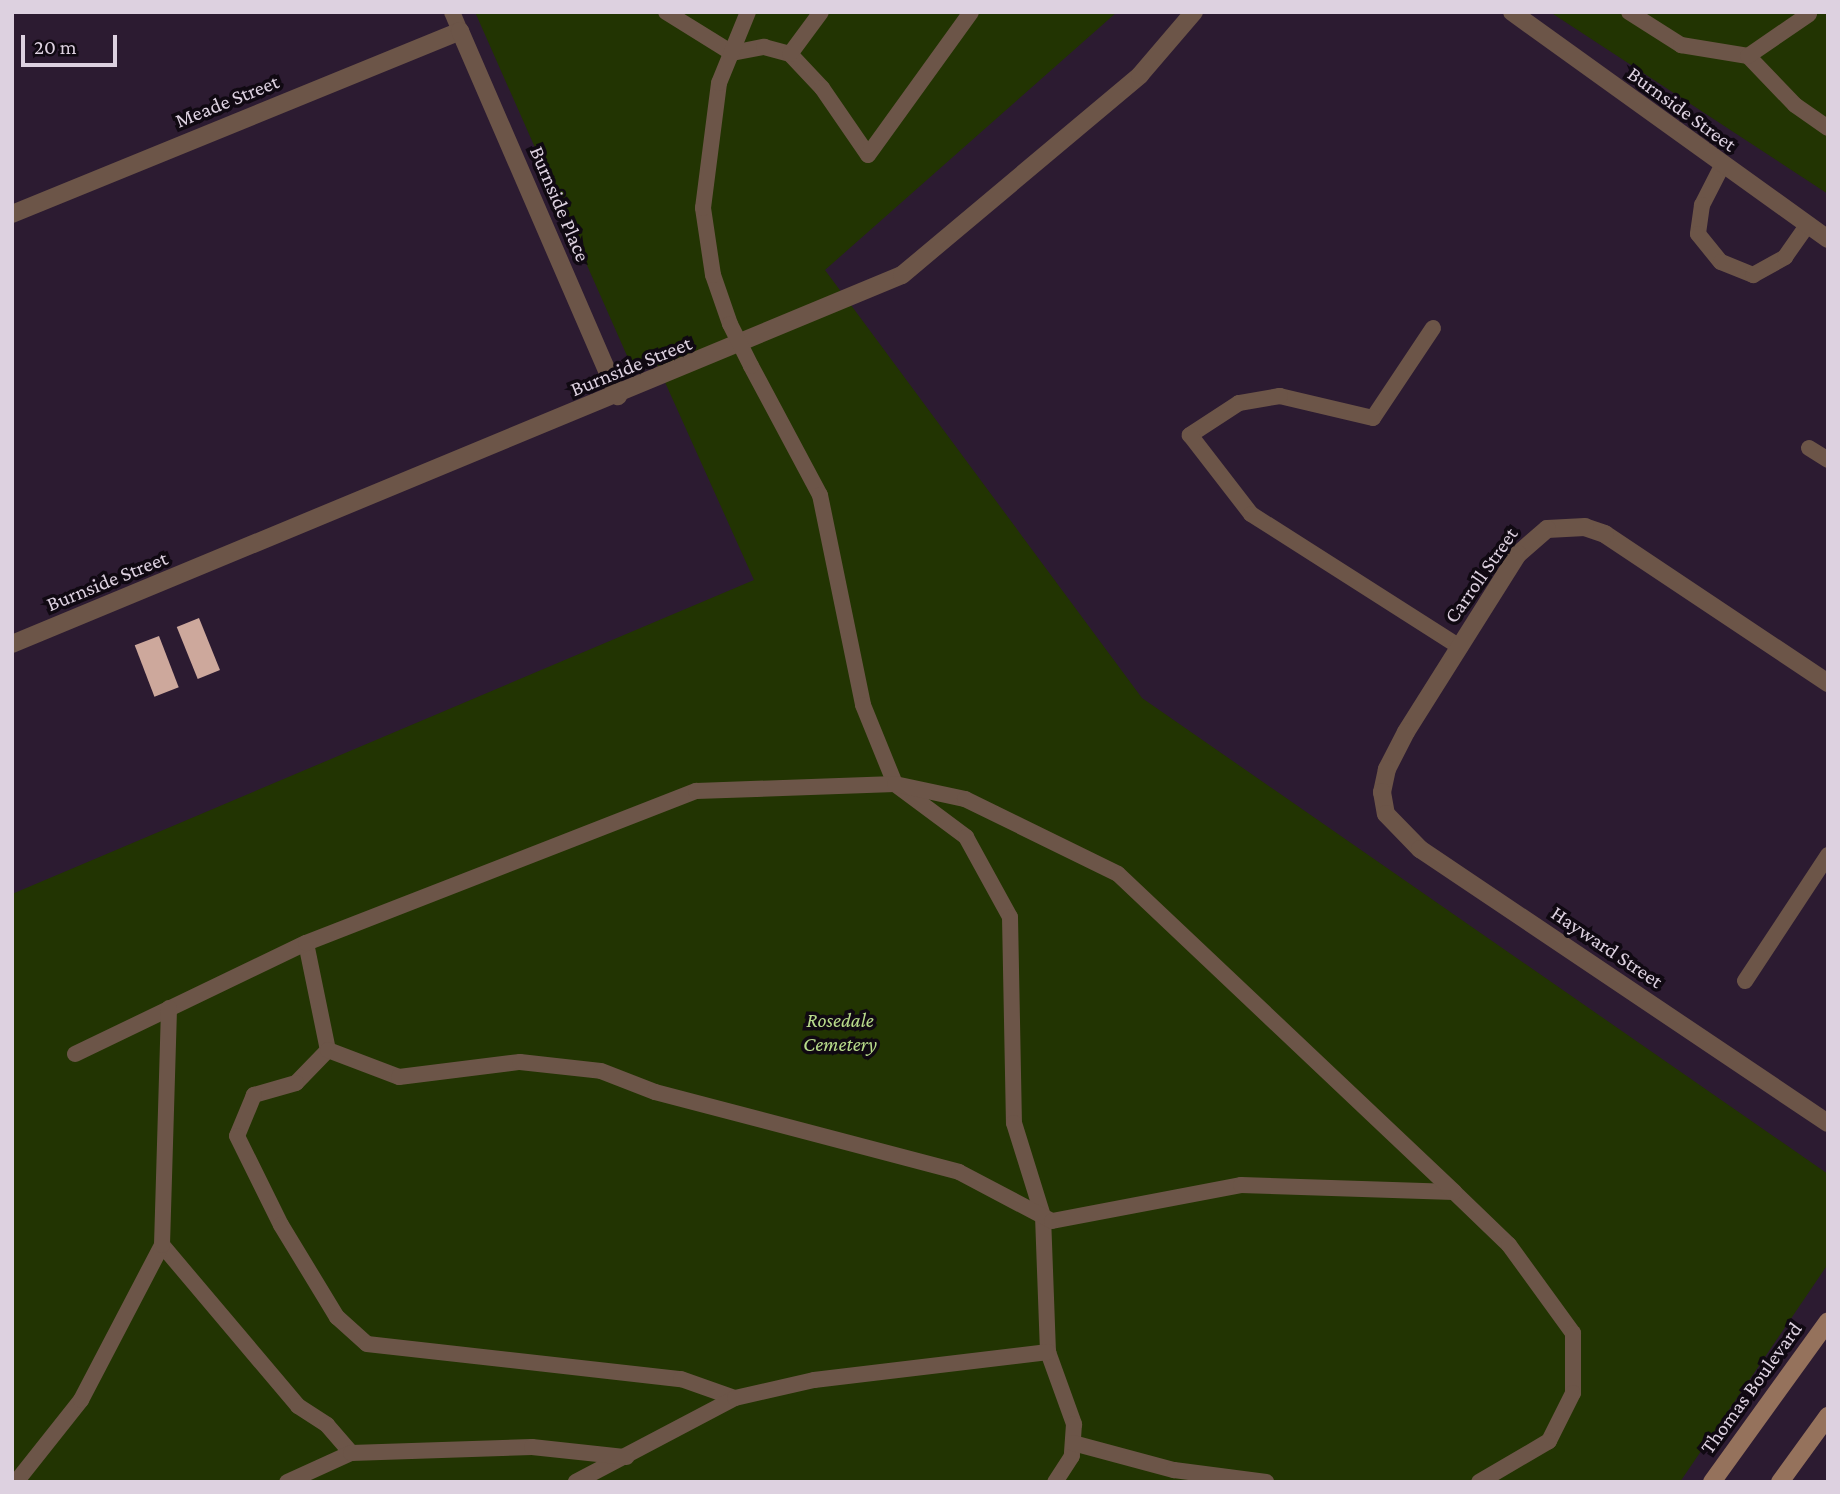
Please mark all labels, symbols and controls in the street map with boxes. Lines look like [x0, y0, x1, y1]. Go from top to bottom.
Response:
scale bar [24, 21, 121, 65]
text: 20 m [34, 35, 77, 59]
street label: Burnside Street [1623, 61, 1741, 157]
street label: Meade Street [171, 69, 283, 133]
street label: Burnside Place [524, 142, 596, 266]
street label: Burnside Street [567, 330, 695, 402]
street label: Carroll Street [1439, 522, 1523, 628]
street label: Burnside Street [43, 545, 171, 617]
street label: Hayward Street [1546, 900, 1668, 994]
park label: Rosedale Cemetery [803, 1007, 877, 1057]
street label: Thomas Boulevard [1695, 1317, 1807, 1459]

